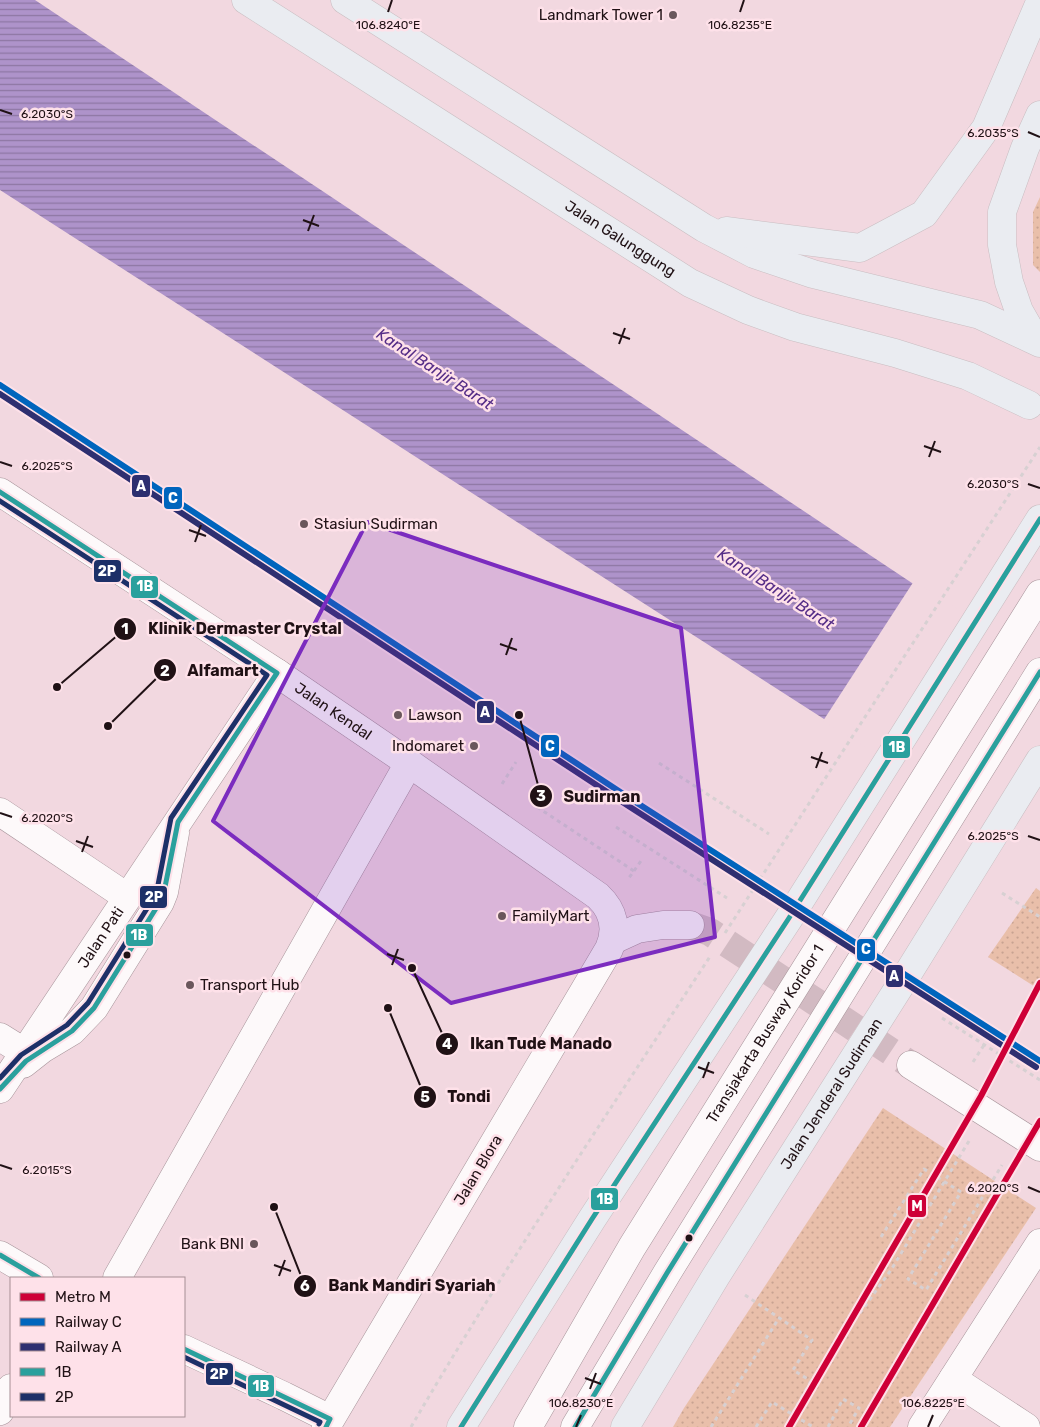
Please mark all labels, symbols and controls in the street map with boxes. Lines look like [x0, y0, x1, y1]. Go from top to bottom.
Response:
place label: Landmark Tower 1 [539, 6, 663, 24]
marker: Landmark Tower 1 [667, 9, 679, 21]
text: 106.8240°E [356, 18, 420, 32]
text: 106.8235°E [708, 18, 772, 32]
text: 6.2030°S [21, 107, 73, 121]
text: 6.2035°S [967, 126, 1019, 140]
street label: Jalan Galunggung [562, 197, 679, 281]
water label: Kanal Banjir Barat [373, 324, 498, 414]
text: 6.2025°S [21, 459, 73, 473]
line badge: A [131, 474, 151, 498]
text: 6.2030°S [967, 477, 1019, 491]
text: A [136, 478, 146, 495]
line badge: C [163, 486, 183, 510]
text: C [168, 490, 178, 507]
place label: Stasiun Sudirman [314, 515, 438, 533]
marker: Stasiun Sudirman [298, 518, 310, 530]
water label: Kanal Banjir Barat [714, 544, 839, 634]
line badge: 2P [93, 559, 122, 583]
text: 2P [98, 563, 117, 580]
line badge: 1B [130, 575, 159, 599]
text: 1B [137, 578, 154, 595]
callout: Klinik Dermaster Crystal [113, 613, 352, 644]
text: Klinik Dermaster Crystal [148, 619, 342, 638]
text: 1 [121, 620, 129, 638]
callout: Alfamart [152, 655, 269, 686]
text: Alfamart [187, 661, 259, 680]
text: 2 [160, 662, 170, 680]
street label: Jalan Kendal [291, 679, 375, 744]
line badge: A [476, 700, 495, 724]
text: A [480, 704, 490, 721]
place label: Lawson [408, 706, 462, 724]
marker: Lawson [392, 709, 404, 721]
line badge: C [540, 734, 560, 758]
line badge: 1B [882, 735, 911, 759]
place label: Indomaret [392, 737, 464, 755]
text: C [545, 738, 555, 755]
text: 1B [889, 739, 906, 756]
marker: Indomaret [468, 740, 480, 752]
callout: Sudirman [528, 781, 650, 812]
text: 3 [536, 787, 546, 805]
text: Sudirman [563, 787, 641, 806]
text: 6.2020°S [21, 811, 73, 825]
text: 6.2025°S [967, 829, 1019, 843]
line badge: 2P [139, 885, 168, 909]
text: 2P [145, 889, 164, 906]
street label: Jalan Pati [74, 904, 128, 971]
place label: FamilyMart [512, 907, 589, 925]
marker: FamilyMart [496, 910, 508, 922]
line badge: 1B [125, 923, 154, 947]
text: 1B [131, 927, 148, 944]
line badge: C [856, 938, 876, 962]
street label: Transjakarta Busway Koridor 1 [703, 941, 828, 1127]
text: C [861, 941, 871, 958]
unlabelled marker [122, 950, 132, 960]
line badge: A [885, 964, 904, 988]
text: A [889, 968, 899, 985]
place label: Transport Hub [200, 976, 300, 994]
marker: Transport Hub [184, 979, 196, 991]
street label: Jalan Jenderal Sudirman [777, 1015, 886, 1173]
callout: Ikan Tude Manado [435, 1028, 622, 1059]
text: Ikan Tude Manado [470, 1034, 612, 1053]
text: 4 [442, 1035, 452, 1053]
callout: Tondi [413, 1081, 501, 1112]
text: Tondi [447, 1087, 491, 1106]
text: 5 [420, 1088, 430, 1106]
street label: Jalan Blora [450, 1132, 506, 1208]
text: 6.2015°S [22, 1163, 72, 1177]
text: 6.2020°S [967, 1181, 1019, 1195]
line badge: 1B [590, 1187, 619, 1211]
text: 1B [597, 1191, 614, 1208]
line badge: M [907, 1194, 927, 1218]
text: M [911, 1198, 923, 1215]
unlabelled marker [684, 1233, 694, 1243]
place label: Bank BNI [181, 1235, 244, 1253]
marker: Bank BNI [248, 1238, 260, 1250]
callout: Bank Mandiri Syariah [293, 1270, 505, 1301]
text: Bank Mandiri Syariah [328, 1276, 496, 1295]
legend [10, 1277, 185, 1417]
text: 6 [300, 1277, 310, 1295]
text: Metro M [55, 1288, 111, 1306]
text: Railway C [55, 1313, 122, 1331]
text: Railway A [55, 1338, 122, 1356]
line badge: 2P [205, 1362, 234, 1386]
text: 1B [55, 1363, 71, 1381]
text: 2P [210, 1366, 229, 1383]
line badge: 1B [247, 1374, 275, 1398]
text: 1B [253, 1378, 270, 1395]
text: 2P [55, 1388, 74, 1406]
text: 106.8230°E [549, 1396, 613, 1410]
text: 106.8225°E [901, 1396, 965, 1410]

